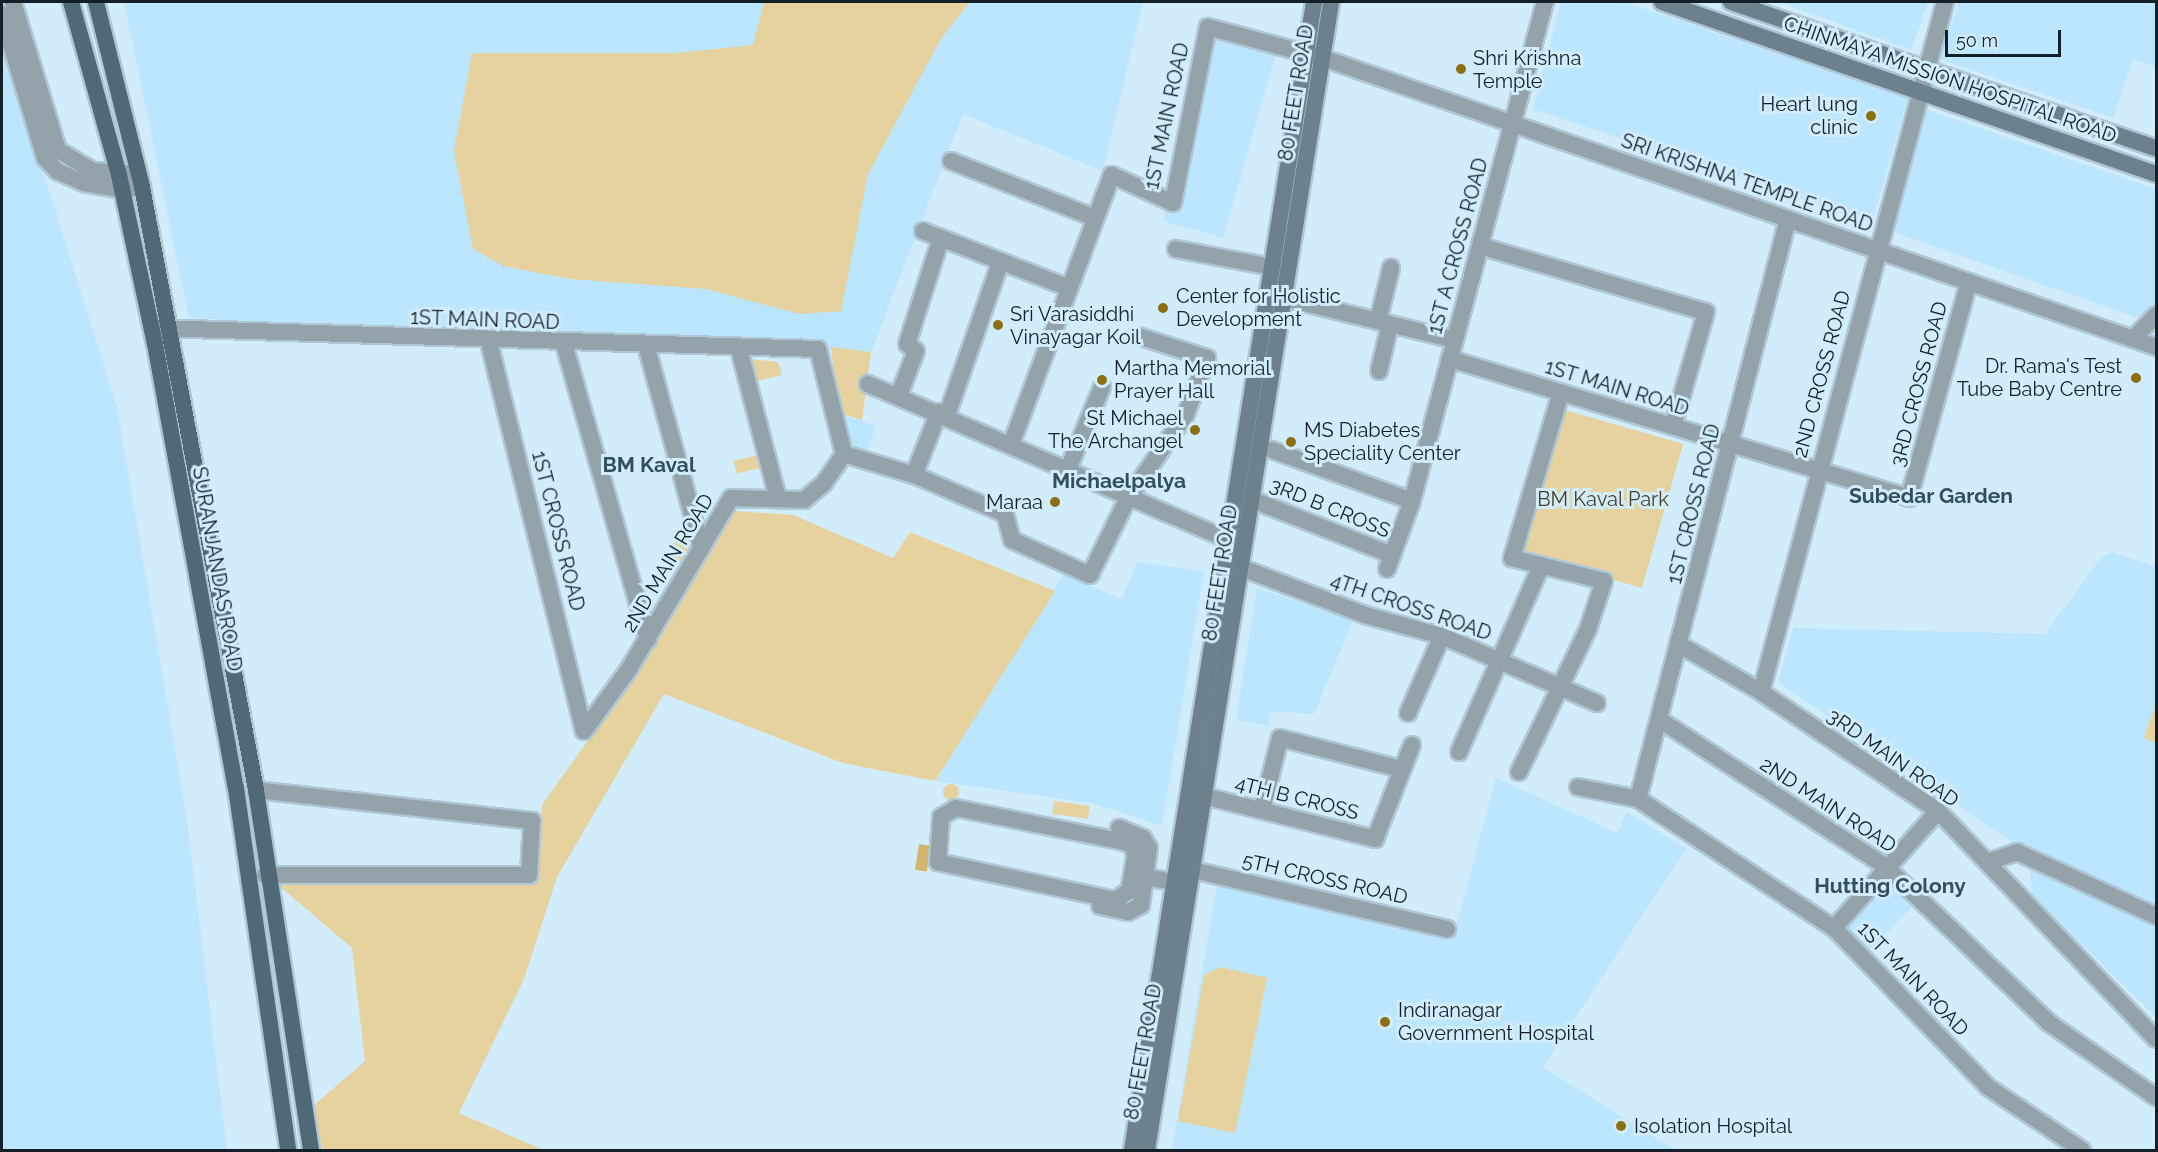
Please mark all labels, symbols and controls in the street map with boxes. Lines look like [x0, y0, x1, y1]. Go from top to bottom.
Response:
street label: CHINMAYA MISSION HOSPITAL ROAD [1780, 11, 2120, 149]
scale bar [1948, 18, 2064, 56]
street label: 80 FEET ROAD [1273, 23, 1319, 163]
text: 50 m [1956, 30, 1998, 51]
street label: 1ST MAIN ROAD [1140, 40, 1194, 192]
place label: Shri Krishna Temple [1473, 46, 1581, 93]
marker: Shri Krishna Temple [1454, 62, 1468, 76]
place label: Heart lung clinic [1761, 92, 1858, 139]
marker: Heart lung clinic [1862, 107, 1880, 125]
street label: SRI KRISHNA TEMPLE ROAD [1617, 128, 1877, 238]
street label: 1ST A CROSS ROAD [1423, 154, 1493, 338]
place label: Center for Holistic Development [1176, 284, 1342, 331]
street label: 2ND CROSS ROAD [1788, 288, 1856, 460]
marker: Center for Holistic Development [1154, 299, 1172, 317]
street label: 3RD CROSS ROAD [1885, 299, 1953, 469]
place label: Sri Varasiddhi Vinayagar Koil [1010, 302, 1141, 349]
street label: 1ST MAIN ROAD [410, 305, 560, 335]
marker: Sri Varasiddhi Vinayagar Koil [991, 318, 1005, 332]
place label: Dr. Rama's Test Tube Baby Centre [1956, 354, 2122, 401]
street label: 1ST MAIN ROAD [1542, 355, 1692, 421]
place label: Martha Memorial Prayer Hall [1114, 356, 1271, 403]
marker: Dr. Rama's Test Tube Baby Centre [2127, 369, 2145, 387]
marker: Martha Memorial Prayer Hall [1095, 373, 1109, 387]
place label: St Michael The Archangel [1047, 406, 1183, 453]
place label: MS Diabetes Speciality Center [1304, 418, 1461, 465]
street label: 1ST CROSS ROAD [1662, 421, 1726, 587]
marker: St Michael The Archangel [1188, 423, 1202, 437]
marker: MS Diabetes Speciality Center [1282, 433, 1300, 451]
street label: 1ST CROSS ROAD [526, 448, 590, 614]
district label: BM Kaval [602, 452, 696, 478]
street label: SURANJANDAS ROAD [187, 465, 247, 673]
district label: Michaelpalya [1052, 468, 1186, 494]
street label: 3RD B CROSS [1266, 473, 1394, 543]
district label: Subedar Garden [1849, 483, 2013, 509]
park label: BM Kaval Park [1537, 487, 1669, 511]
street label: 2ND MAIN ROAD [617, 489, 719, 637]
place label: Maraa [986, 490, 1043, 514]
marker: Maraa [1048, 495, 1062, 509]
street label: 80 FEET ROAD [1197, 503, 1243, 643]
street label: 4TH CROSS ROAD [1327, 568, 1495, 646]
street label: 3RD MAIN ROAD [1823, 704, 1963, 812]
street label: 2ND MAIN ROAD [1756, 752, 1900, 858]
street label: 4TH B CROSS [1233, 771, 1361, 825]
street label: 5TH CROSS ROAD [1240, 848, 1410, 910]
district label: Hutting Colony [1814, 873, 1966, 899]
street label: 1ST MAIN ROAD [1852, 917, 1974, 1041]
street label: 80 FEET ROAD [1119, 982, 1167, 1122]
place label: Indiranagar Government Hospital [1398, 999, 1594, 1046]
marker: Indiranagar Government Hospital [1376, 1013, 1394, 1031]
place label: Isolation Hospital [1634, 1114, 1792, 1138]
marker: Isolation Hospital [1612, 1117, 1630, 1135]

